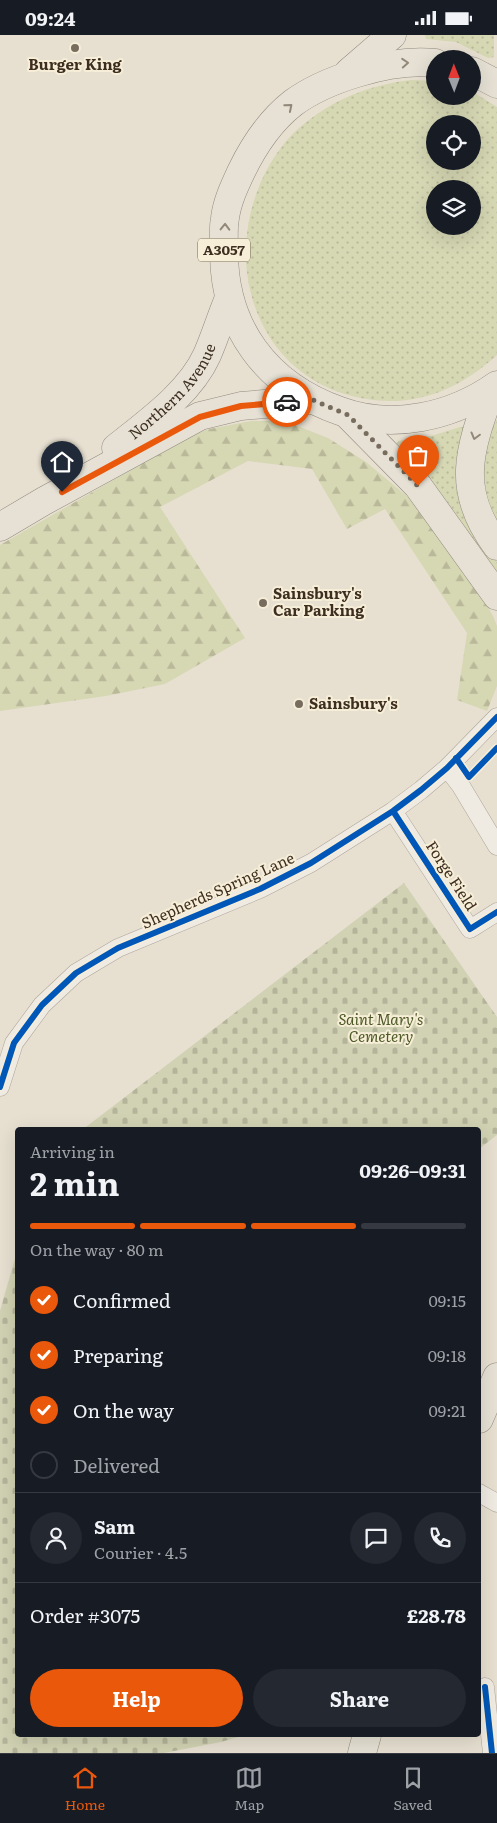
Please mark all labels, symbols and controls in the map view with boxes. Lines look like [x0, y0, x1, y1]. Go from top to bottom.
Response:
text: 09:24 [25, 4, 75, 32]
marker: Burger King [69, 42, 81, 54]
north arrow [426, 50, 481, 105]
map controls [426, 50, 481, 235]
place label: Burger King [28, 52, 123, 75]
one-way arrow [401, 57, 409, 68]
one-way arrow [284, 104, 293, 113]
button: locate [426, 115, 481, 170]
button: layers [426, 180, 481, 235]
one-way arrow [219, 223, 230, 231]
road number: A3057 [198, 239, 250, 261]
street label: Northern Avenue [123, 339, 221, 444]
courier [262, 377, 312, 427]
icon: car [273, 388, 301, 416]
one-way arrow [470, 431, 480, 439]
pin [397, 435, 439, 486]
pin [41, 441, 83, 492]
icon: bag [404, 442, 432, 470]
icon: home [48, 448, 76, 476]
place label: Sainsbury's Car Parking [273, 581, 365, 621]
marker: Sainsbury's Car Parking [257, 597, 269, 609]
place label: Sainsbury's [309, 691, 398, 714]
marker: Sainsbury's [293, 698, 305, 710]
street label: Forge Field [421, 836, 483, 915]
street label: Shepherds Spring Lane [137, 845, 298, 934]
park label: Saint Mary's Cemetery [339, 1007, 423, 1047]
text: Arriving in [30, 1139, 115, 1163]
text: 09:26–09:31 [359, 1156, 466, 1184]
text: 2 min [30, 1158, 119, 1206]
text: On the way · 80 m [30, 1237, 164, 1261]
icon: check [30, 1286, 58, 1314]
text: Confirmed [73, 1286, 171, 1314]
text: 09:15 [428, 1288, 466, 1312]
icon: check [30, 1341, 58, 1369]
text: Preparing [73, 1341, 163, 1369]
text: 09:18 [428, 1343, 466, 1367]
icon: check [30, 1396, 58, 1424]
text: On the way [73, 1396, 174, 1424]
text: 09:21 [429, 1398, 466, 1422]
text: Delivered [73, 1451, 160, 1479]
button: person [30, 1512, 82, 1564]
text: Sam [94, 1512, 135, 1540]
button: chat [350, 1512, 402, 1564]
button: phone [414, 1512, 466, 1564]
text: Courier · 4.5 [94, 1540, 187, 1564]
text: Order #3075 [30, 1601, 140, 1629]
text: £28.78 [407, 1601, 466, 1629]
button: Help [30, 1669, 243, 1727]
button: Share [253, 1669, 466, 1727]
tab: Home [65, 1764, 105, 1814]
tab: Map [234, 1764, 264, 1814]
tab: Saved [393, 1764, 432, 1814]

